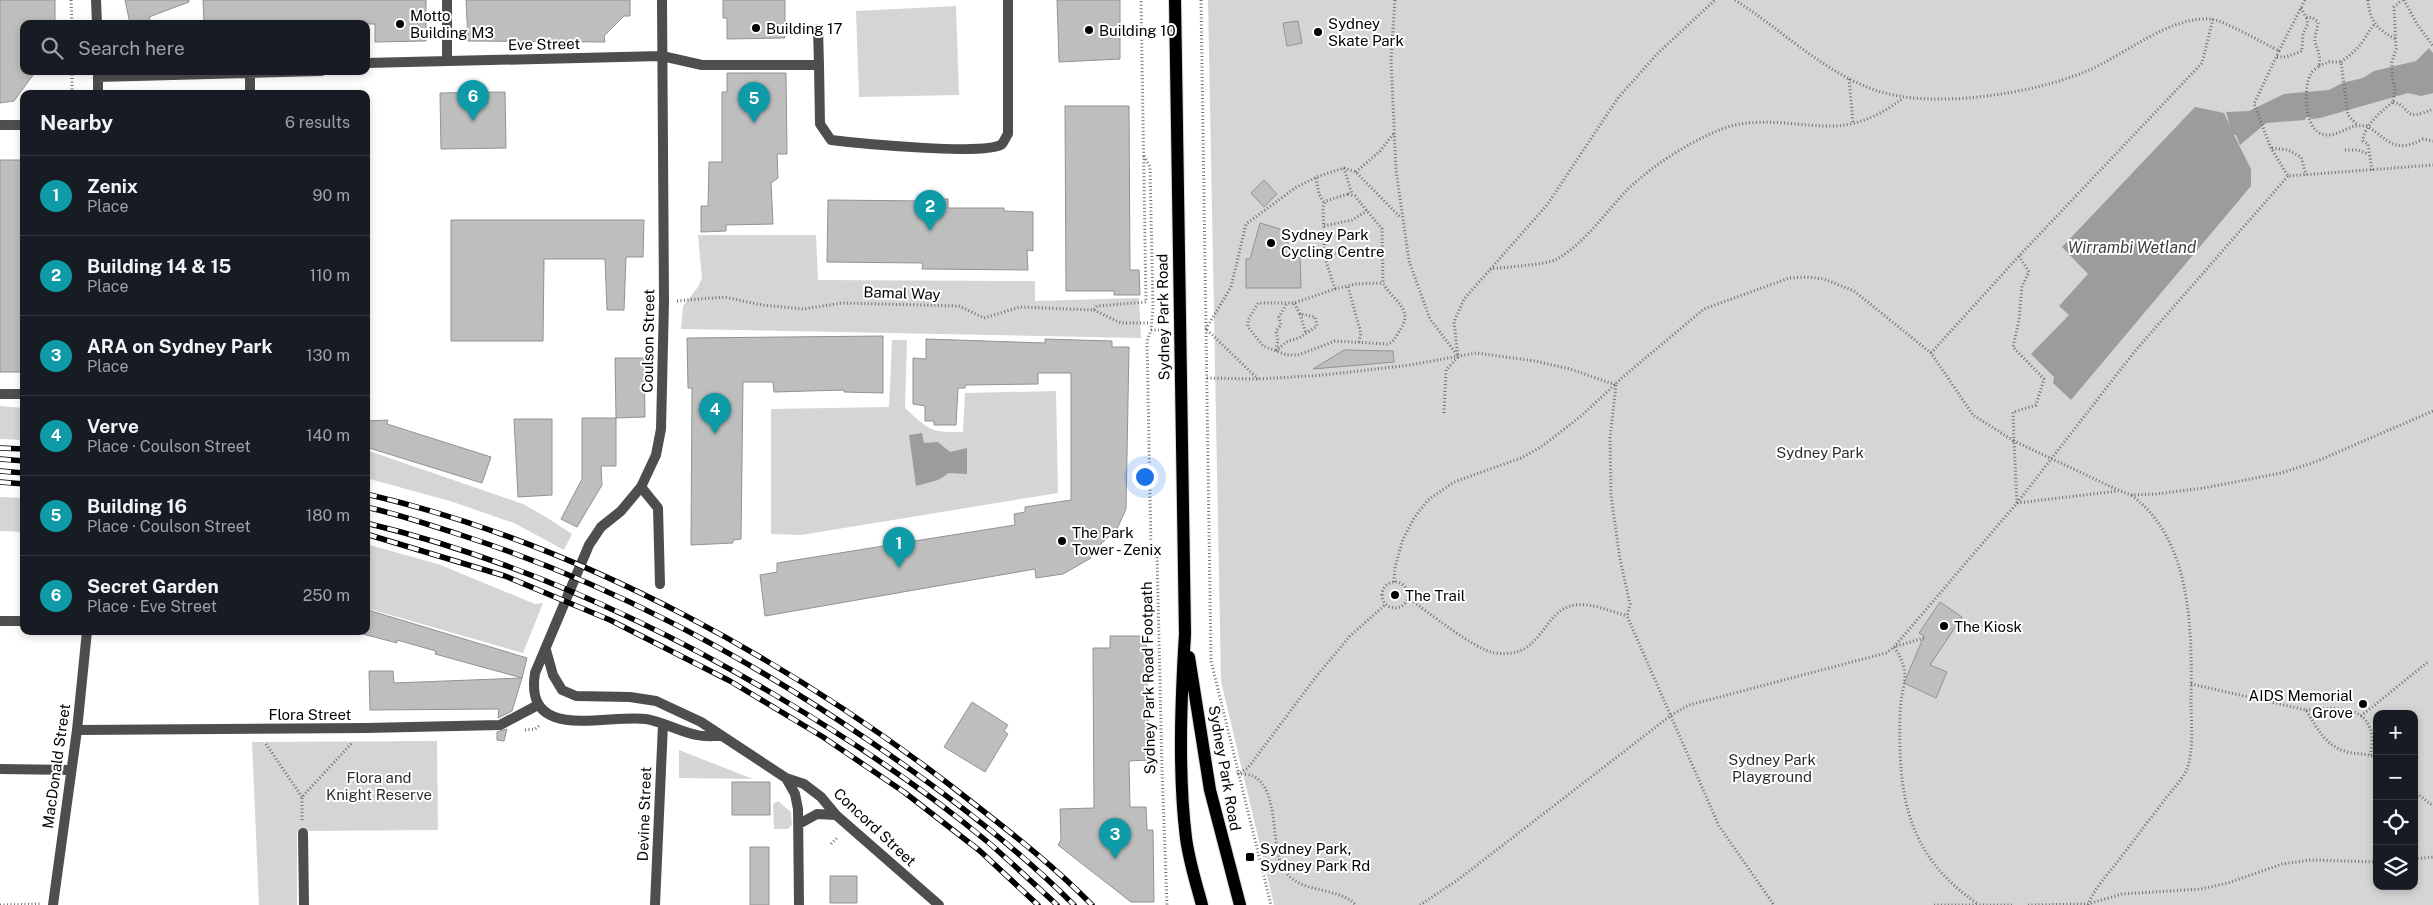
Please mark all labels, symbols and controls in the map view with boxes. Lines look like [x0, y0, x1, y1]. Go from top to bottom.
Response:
place label: Motto Building M3 [410, 7, 494, 41]
place label: Sydney Skate Park [1328, 15, 1404, 49]
marker: Motto Building M3 [394, 18, 406, 30]
search box [20, 20, 370, 75]
place label: Building 17 [766, 20, 842, 37]
marker: Building 17 [750, 22, 762, 34]
place label: Building 10 [1099, 22, 1176, 39]
marker: Building 10 [1083, 24, 1095, 36]
marker: Sydney Skate Park [1312, 26, 1324, 38]
icon: search [38, 34, 66, 62]
street label: Eve Street [508, 35, 580, 53]
text: Search here [78, 37, 185, 59]
pin: 6 [457, 80, 489, 121]
pin: 5 [738, 82, 770, 123]
text: Nearby [40, 110, 113, 135]
text: 6 results [285, 113, 350, 132]
text: Zenix [87, 175, 138, 197]
text: 1 [53, 186, 59, 205]
text: 90 m [313, 186, 350, 205]
pin: 2 [914, 190, 946, 231]
text: Place [87, 197, 129, 216]
place label: Sydney Park Cycling Centre [1281, 226, 1384, 260]
marker: Sydney Park Cycling Centre [1265, 237, 1277, 249]
water label: Wirrambi Wetland [2068, 238, 2197, 257]
street label: Sydney Park Road [1153, 253, 1173, 381]
text: Building 14 & 15 [87, 255, 231, 277]
text: 2 [51, 266, 61, 285]
text: 110 m [309, 266, 350, 285]
text: Place [87, 277, 129, 296]
street label: Bamal Way [863, 283, 941, 303]
street label: Coulson Street [639, 289, 657, 393]
text: ARA on Sydney Park [87, 335, 272, 357]
text: 3 [51, 346, 61, 365]
text: 130 m [306, 346, 350, 365]
text: Place [87, 357, 129, 376]
pin: 4 [699, 393, 731, 434]
text: Verve [87, 415, 139, 437]
text: 4 [51, 426, 61, 445]
text: 140 m [306, 426, 350, 445]
text: Place · Coulson Street [87, 437, 251, 456]
park label: Sydney Park [1776, 444, 1864, 461]
your location [1132, 464, 1158, 490]
text: Building 16 [87, 495, 187, 517]
text: 5 [51, 506, 61, 525]
text: 180 m [306, 506, 350, 525]
text: Place · Coulson Street [87, 517, 251, 536]
place label: The Park Tower - Zenix [1072, 524, 1162, 558]
pin: 1 [883, 527, 915, 568]
marker: The Park Tower - Zenix [1056, 535, 1068, 547]
text: Secret Garden [87, 575, 219, 597]
street label: Sydney Park Road Footpath [1138, 581, 1158, 775]
text: 6 [51, 586, 61, 605]
text: 250 m [303, 586, 350, 605]
place label: The Trail [1405, 587, 1465, 604]
marker: The Trail [1389, 589, 1401, 601]
text: Place · Eve Street [87, 597, 217, 616]
place label: The Kiosk [1954, 618, 2022, 635]
marker: The Kiosk [1938, 620, 1950, 632]
place label: AIDS Memorial Grove [2249, 687, 2353, 721]
marker: AIDS Memorial Grove [2357, 698, 2369, 710]
street label: MacDonald Street [39, 702, 73, 830]
street label: Sydney Park Road [1206, 704, 1244, 832]
street label: Flora Street [269, 706, 352, 723]
map controls [2373, 710, 2418, 890]
button: + [2373, 710, 2418, 755]
park label: Sydney Park Playground [1728, 751, 1816, 785]
button: − [2373, 755, 2418, 800]
street label: Devine Street [634, 766, 654, 862]
park label: Flora and Knight Reserve [326, 769, 432, 803]
street label: Concord Street [830, 785, 920, 870]
button: locate [2373, 800, 2418, 845]
pin: 3 [1099, 818, 1131, 859]
place label: Sydney Park, Sydney Park Rd [1260, 840, 1370, 874]
button: layers [2373, 845, 2418, 890]
marker: Sydney Park, Sydney Park Rd [1244, 851, 1256, 863]

